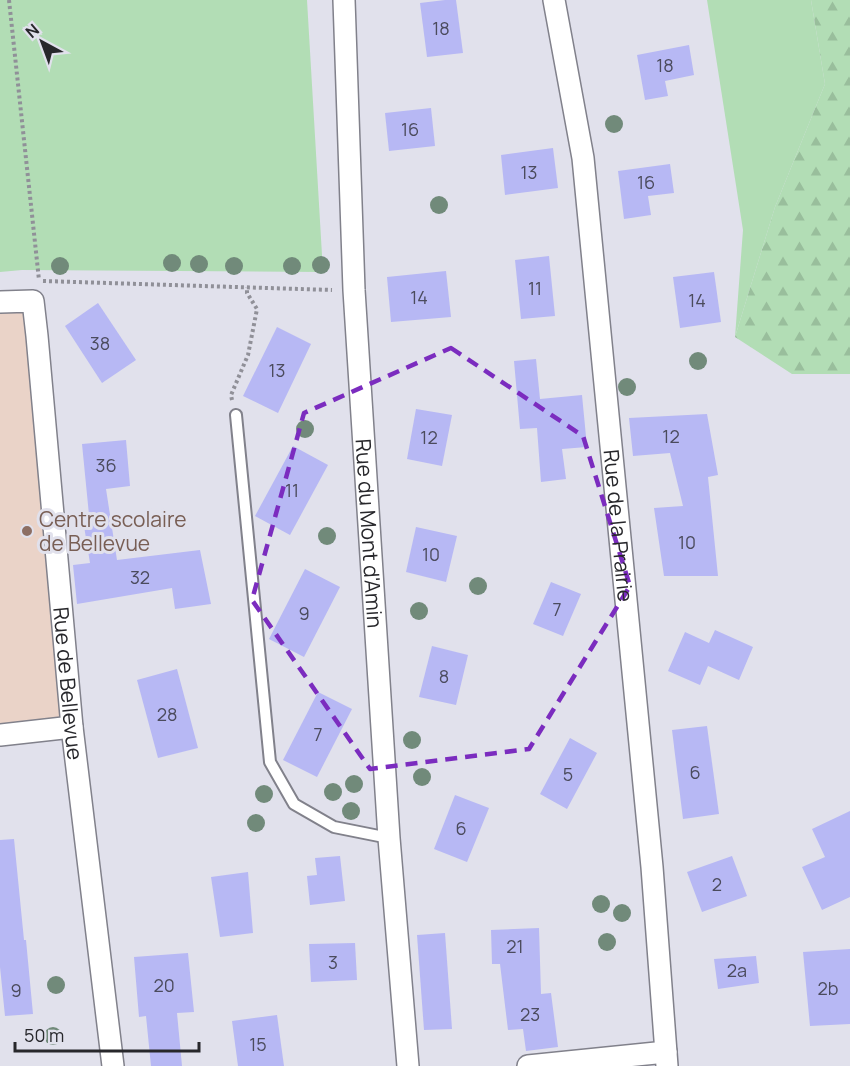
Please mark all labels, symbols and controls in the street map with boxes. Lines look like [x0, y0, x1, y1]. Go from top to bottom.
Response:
north arrow [12, 12, 72, 72]
house number: 18 [432, 16, 450, 40]
text: N [21, 19, 44, 43]
house number: 18 [656, 53, 674, 77]
house number: 16 [401, 117, 419, 141]
house number: 13 [521, 160, 537, 184]
house number: 16 [637, 170, 655, 194]
house number: 11 [528, 276, 542, 300]
house number: 14 [410, 285, 428, 309]
house number: 14 [688, 288, 706, 312]
house number: 38 [90, 331, 110, 355]
house number: 13 [269, 358, 285, 382]
house number: 12 [662, 424, 680, 448]
house number: 12 [420, 425, 438, 449]
street label: Rue du Mont d'Amin [350, 438, 390, 629]
street label: Rue de la Prairie [597, 448, 640, 603]
house number: 36 [95, 453, 117, 477]
house number: 11 [285, 478, 299, 502]
place label: Centre scolaire de Bellevue [39, 505, 187, 557]
marker: Centre scolaire de Bellevue [20, 524, 34, 538]
house number: 10 [678, 530, 696, 554]
house number: 10 [422, 542, 440, 566]
house number: 32 [130, 565, 150, 589]
house number: 7 [552, 597, 562, 621]
house number: 9 [298, 601, 310, 625]
street label: Rue de Bellevue [47, 606, 90, 761]
house number: 8 [439, 664, 449, 688]
house number: 28 [157, 702, 177, 726]
house number: 7 [313, 722, 323, 746]
house number: 6 [689, 760, 701, 784]
house number: 5 [563, 762, 573, 786]
house number: 6 [455, 816, 467, 840]
house number: 2 [712, 872, 722, 896]
house number: 21 [506, 934, 524, 958]
house number: 3 [328, 950, 338, 974]
house number: 2a [727, 958, 747, 982]
house number: 20 [153, 973, 175, 997]
house number: 2b [818, 976, 838, 1000]
house number: 9 [10, 978, 22, 1002]
house number: 23 [520, 1002, 540, 1026]
scale bar [15, 1015, 200, 1053]
text: 50 m [24, 1023, 64, 1047]
house number: 15 [249, 1032, 267, 1056]

